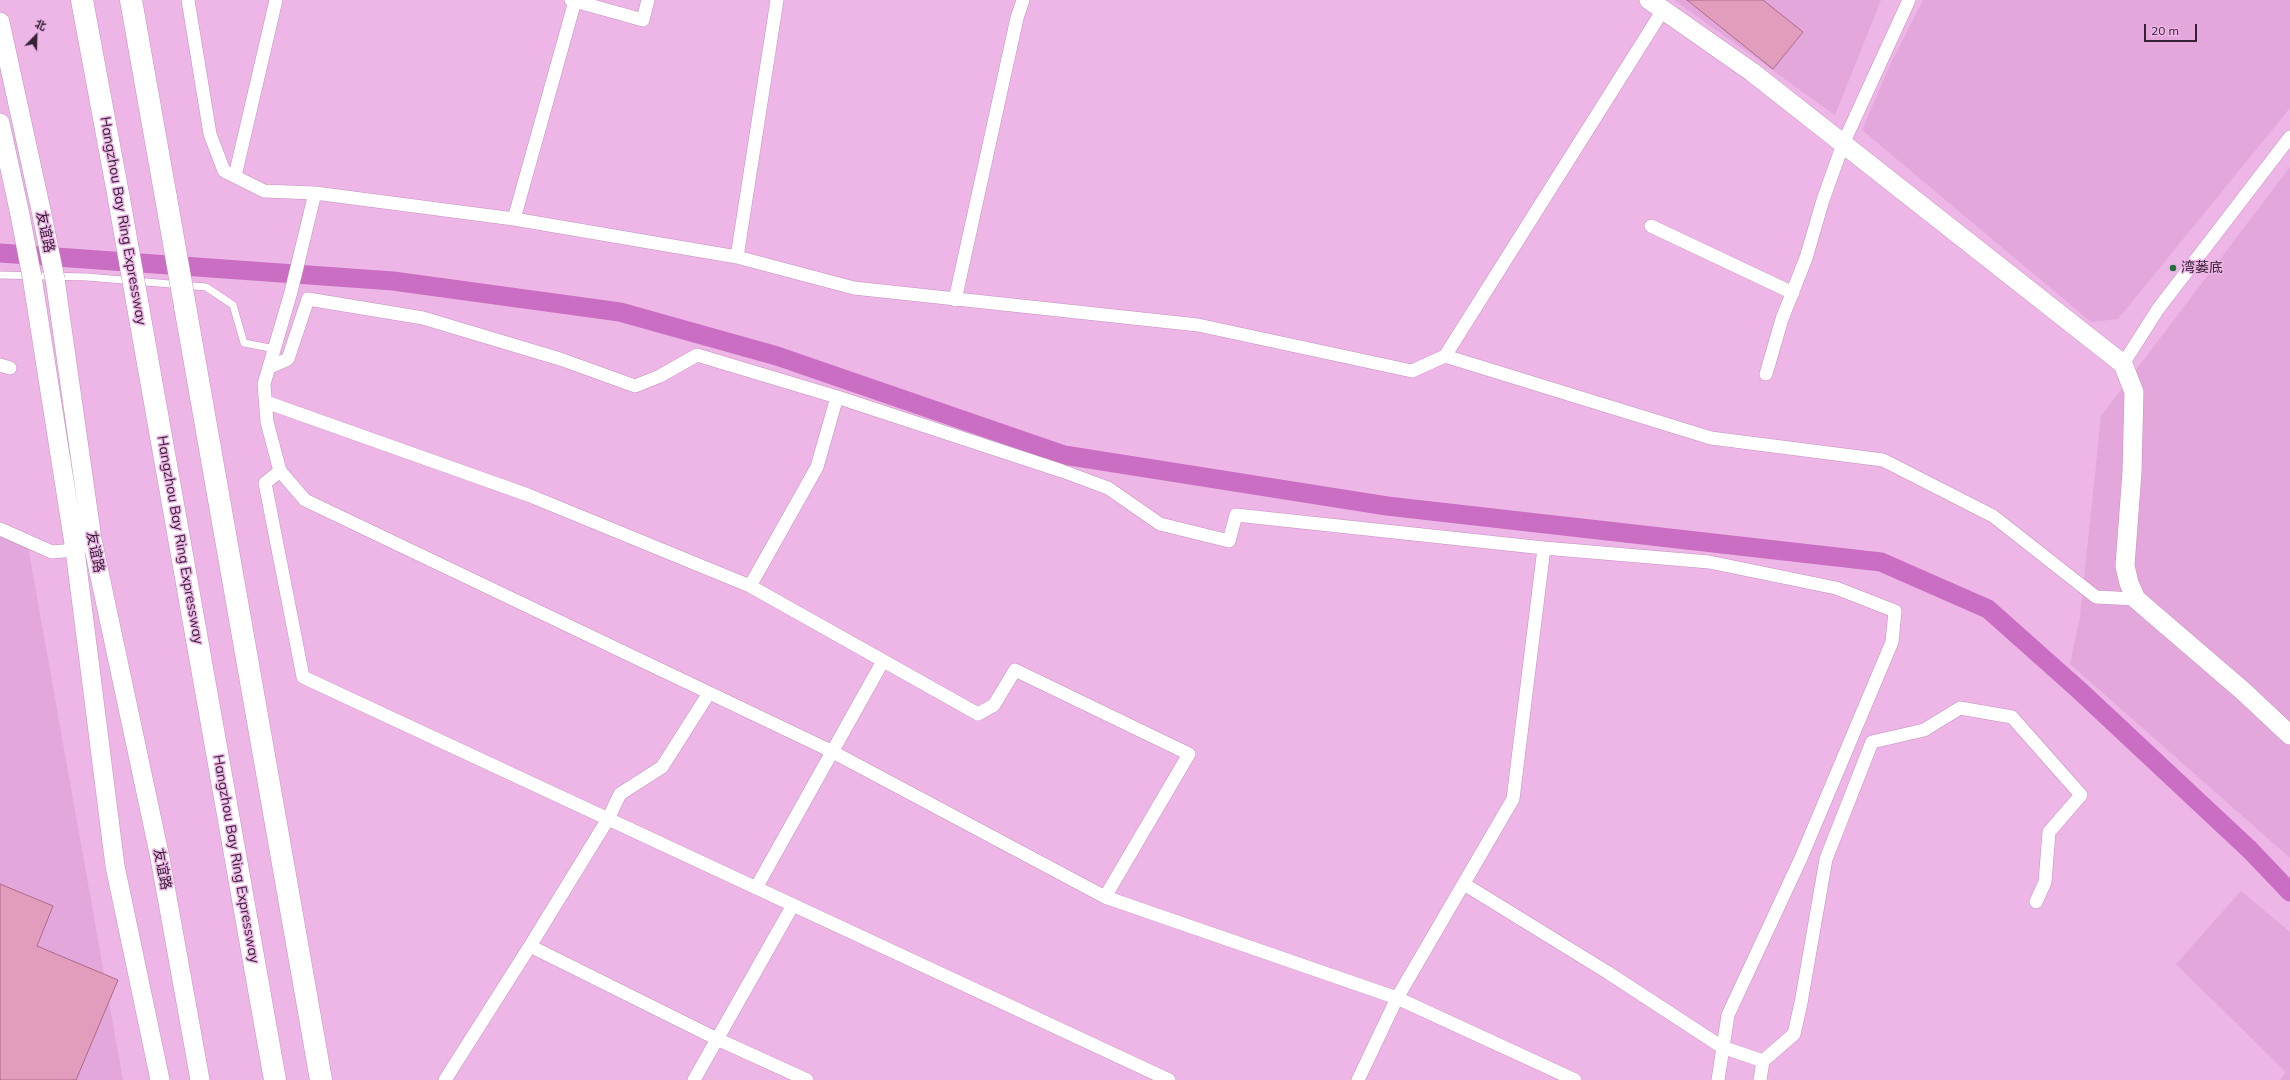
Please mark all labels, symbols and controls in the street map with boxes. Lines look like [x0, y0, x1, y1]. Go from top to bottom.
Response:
north arrow [16, 16, 56, 56]
text: 北 [33, 16, 48, 34]
scale bar [2146, 16, 2199, 42]
text: 20 m [2151, 23, 2179, 38]
street label: Hangzhou Bay Ring Expressway [96, 115, 150, 327]
street label: 友谊路 [32, 210, 58, 254]
place label: 湾蒌底 [2181, 260, 2223, 276]
marker: 湾蒌底 [2168, 263, 2178, 273]
street label: Hangzhou Bay Ring Expressway [153, 434, 207, 646]
street label: 友谊路 [83, 530, 107, 574]
street label: Hangzhou Bay Ring Expressway [209, 753, 263, 965]
street label: 友谊路 [150, 847, 174, 891]

